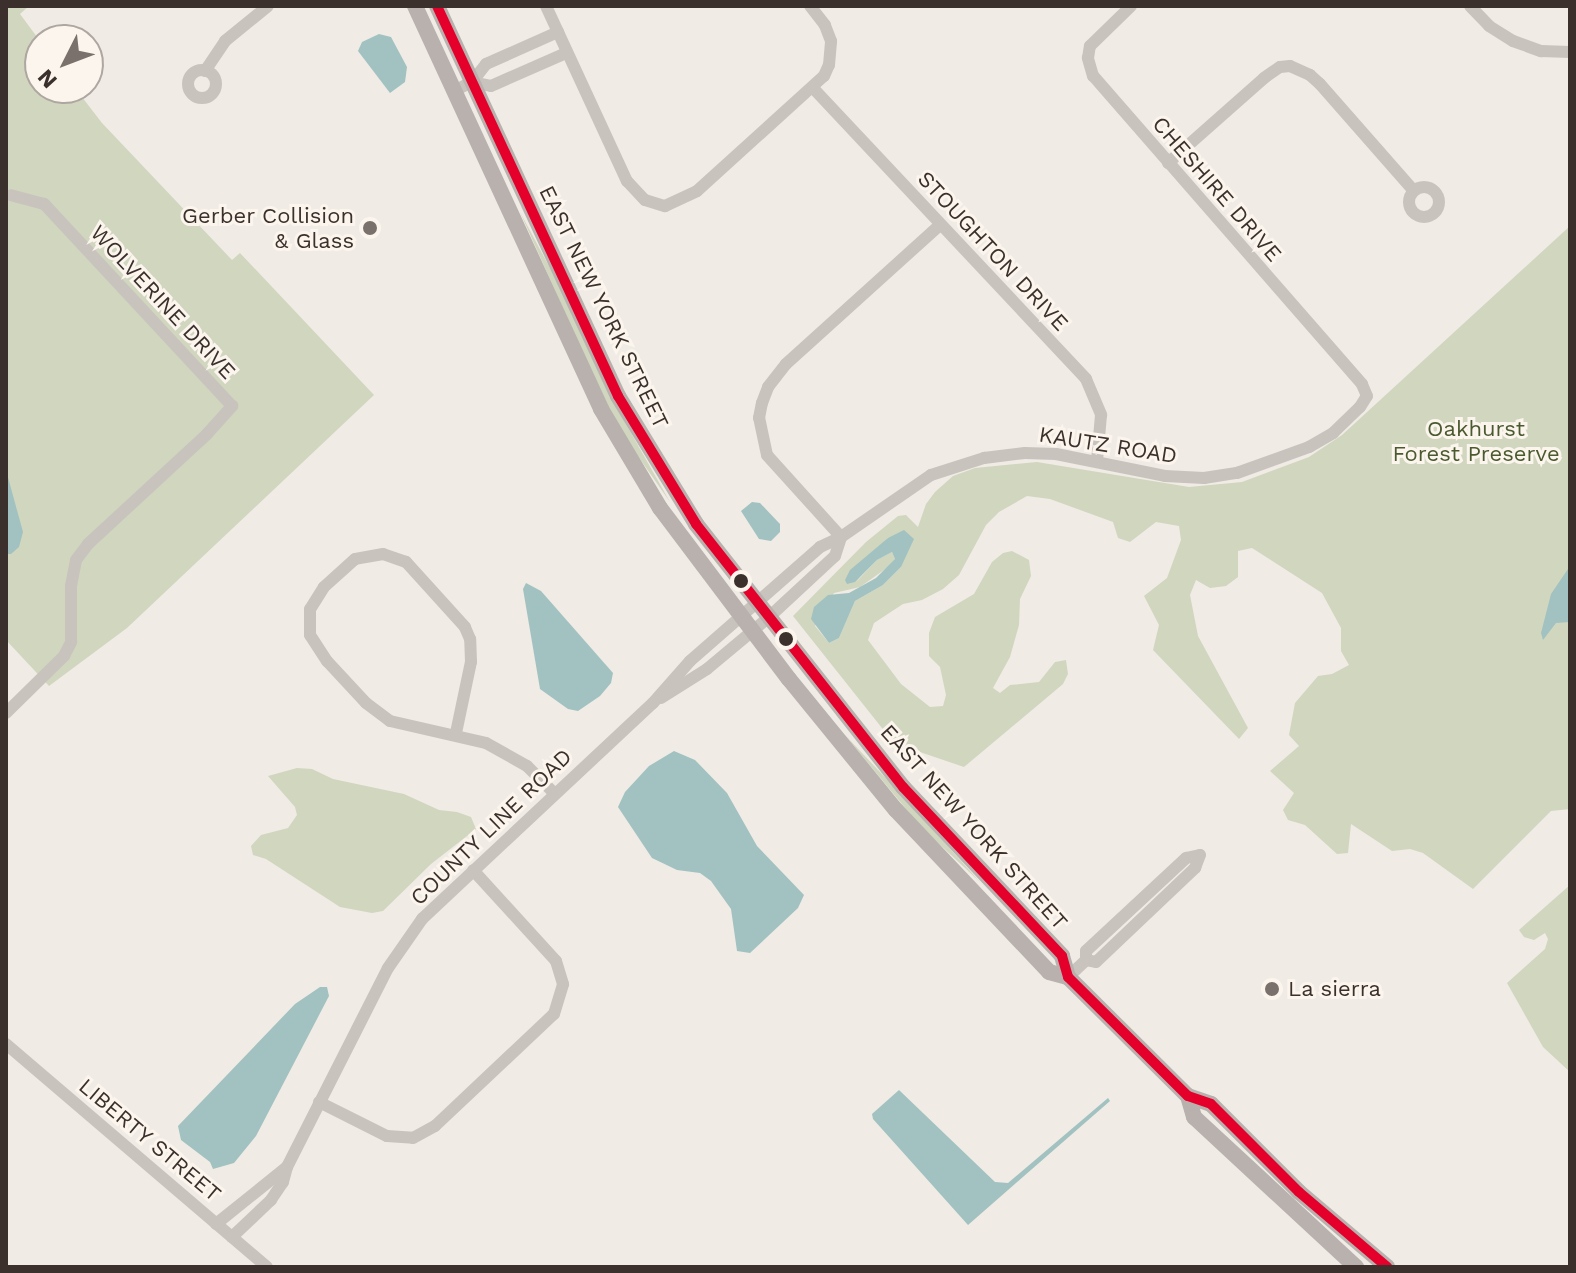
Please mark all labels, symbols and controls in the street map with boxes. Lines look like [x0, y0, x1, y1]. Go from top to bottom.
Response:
north arrow [24, 24, 104, 104]
text: N [33, 65, 62, 93]
street label: CHESHIRE DRIVE [1147, 111, 1287, 267]
street label: STOUGHTON DRIVE [912, 166, 1074, 336]
street label: EAST NEW YORK STREET [533, 180, 675, 434]
place label: Gerber Collision & Glass [182, 202, 354, 254]
marker: Gerber Collision & Glass [361, 219, 379, 237]
street label: WOLVERINE DRIVE [85, 220, 241, 384]
park label: Oakhurst Forest Preserve [1392, 415, 1560, 466]
street label: KAUTZ ROAD [1037, 421, 1179, 469]
unlabelled marker [733, 573, 749, 589]
unlabelled marker [778, 631, 794, 647]
street label: EAST NEW YORK STREET [874, 718, 1074, 936]
street label: COUNTY LINE ROAD [405, 743, 577, 911]
place label: La sierra [1288, 976, 1381, 1002]
marker: La sierra [1263, 980, 1281, 998]
street label: LIBERTY STREET [73, 1073, 227, 1207]

